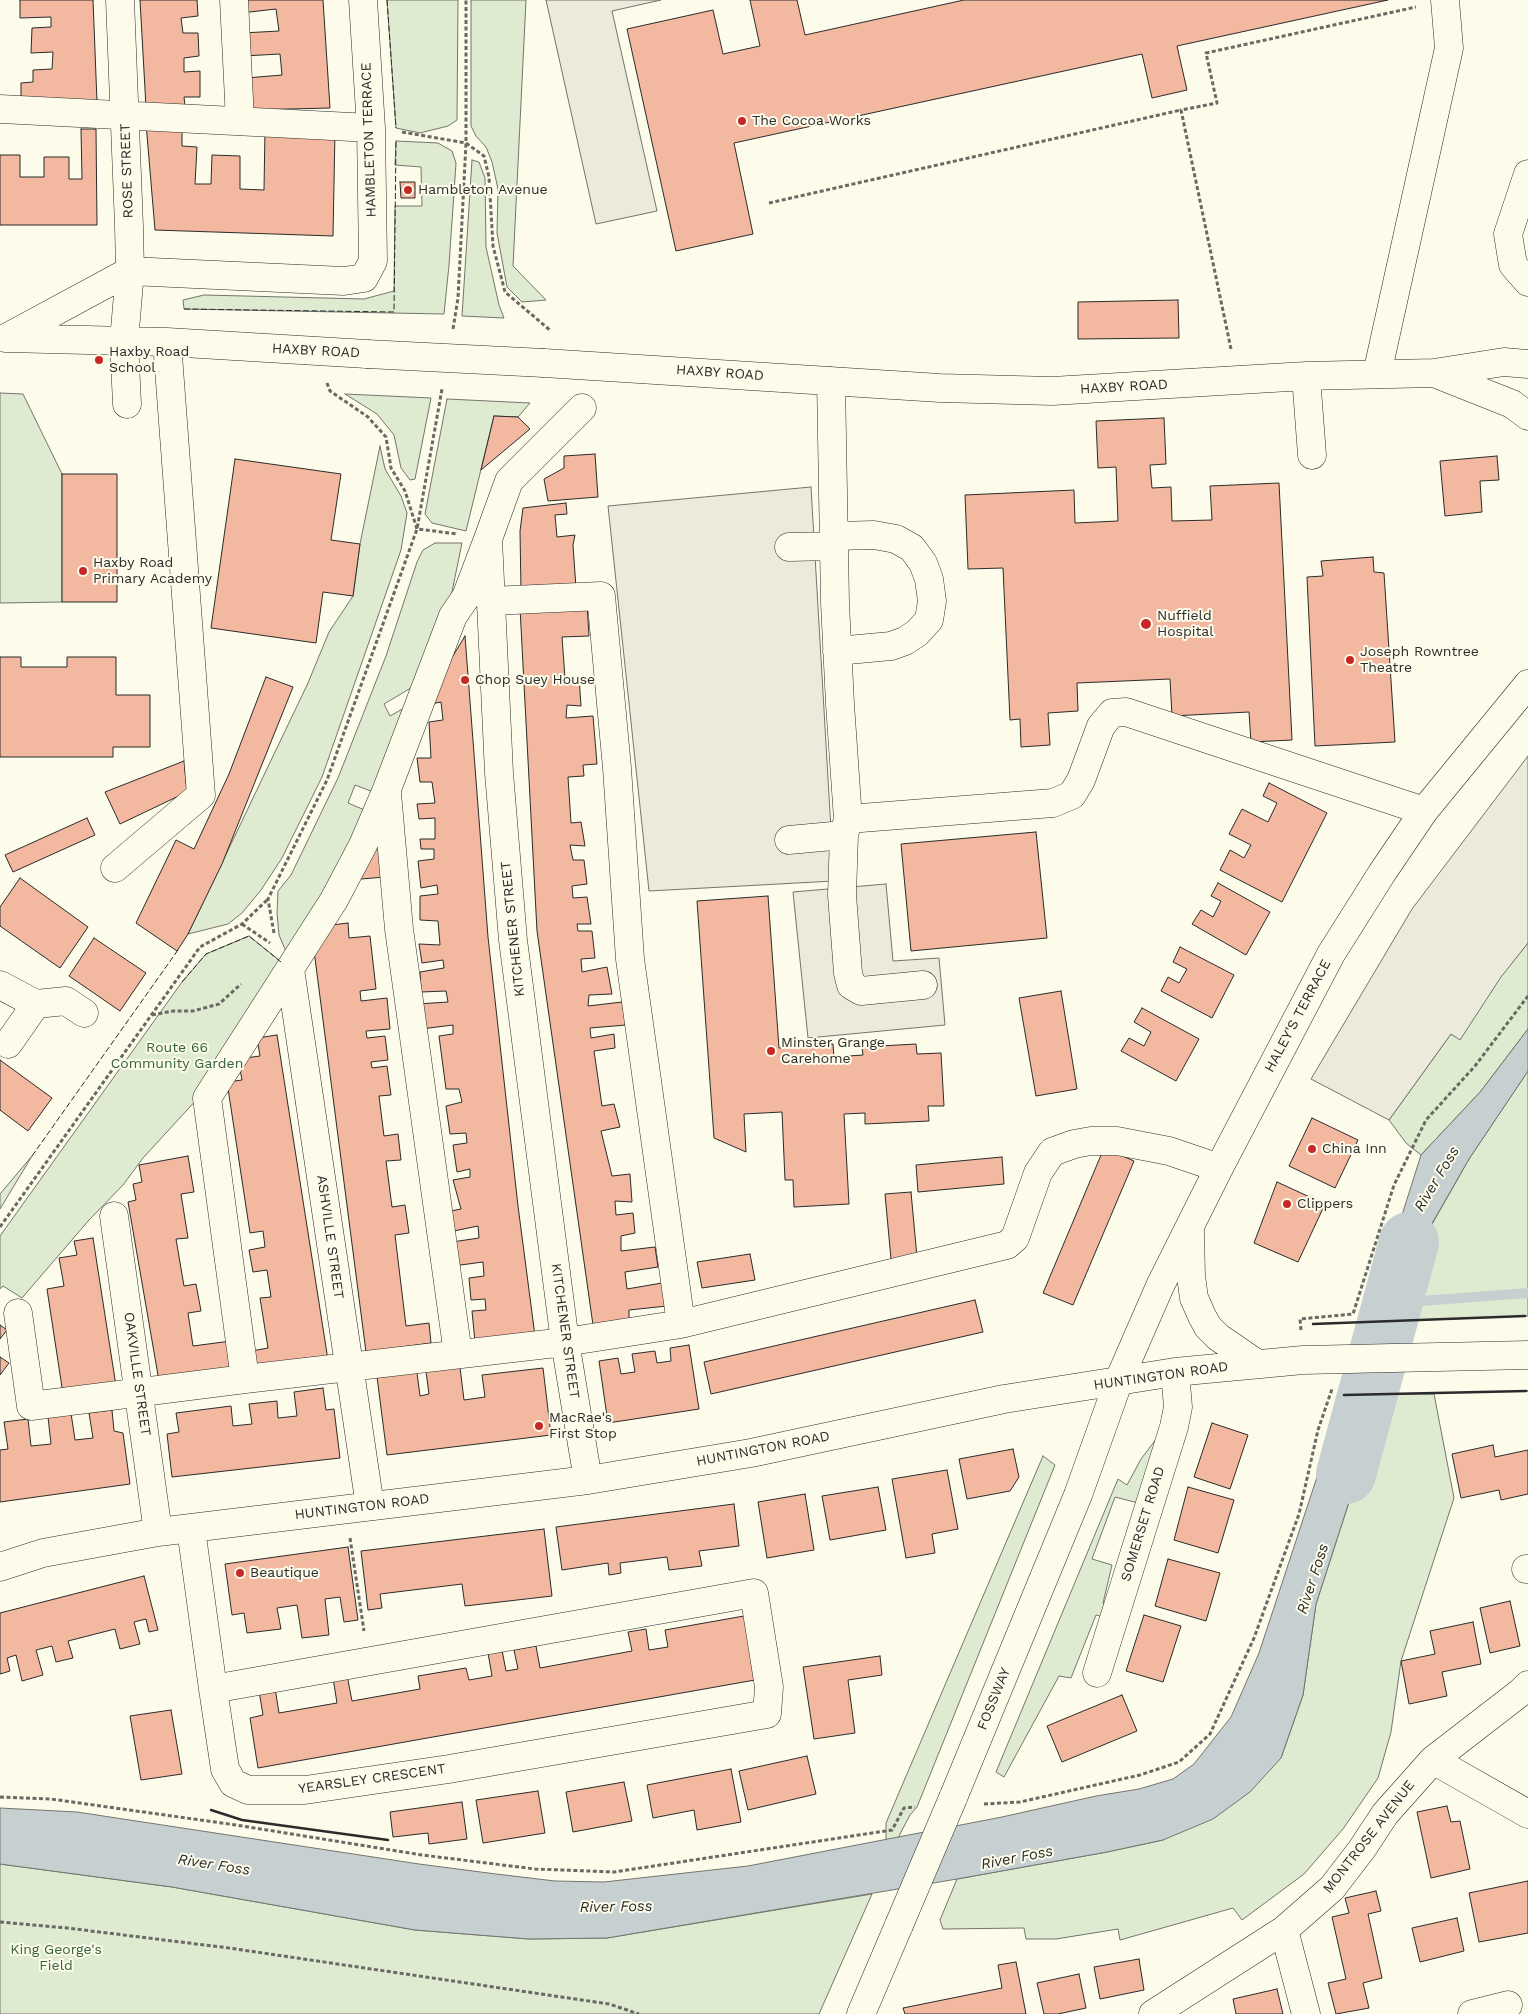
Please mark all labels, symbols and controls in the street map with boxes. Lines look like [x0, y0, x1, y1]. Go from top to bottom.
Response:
street label: HAMBLETON TERRACE [358, 62, 380, 218]
place label: The Cocoa Works [752, 113, 871, 129]
marker: The Cocoa Works [736, 115, 748, 127]
street label: ROSE STREET [117, 123, 137, 219]
place label: Hambleton Avenue [418, 182, 548, 198]
marker: Hambleton Avenue [402, 184, 414, 196]
street label: HAXBY ROAD [272, 340, 360, 362]
place label: Haxby Road School [109, 344, 189, 377]
marker: Haxby Road School [93, 354, 105, 366]
street label: HAXBY ROAD [676, 362, 764, 384]
street label: HAXBY ROAD [1080, 376, 1168, 398]
place label: Haxby Road Primary Academy [93, 555, 212, 588]
marker: Haxby Road Primary Academy [77, 565, 89, 577]
place label: Nuffield Hospital [1157, 608, 1214, 640]
marker: Nuffield Hospital [1139, 617, 1153, 631]
place label: Joseph Rowntree Theatre [1360, 644, 1479, 676]
marker: Joseph Rowntree Theatre [1344, 654, 1356, 666]
place label: Chop Suey House [475, 672, 595, 688]
marker: Chop Suey House [459, 674, 471, 686]
street label: KITCHENER STREET [498, 860, 528, 998]
street label: HALEY'S TERRACE [1261, 957, 1335, 1075]
place label: Minster Grange Carehome [781, 1035, 885, 1068]
park label: Route 66 Community Garden [111, 1040, 243, 1072]
marker: Minster Grange Carehome [765, 1045, 777, 1057]
place label: China Inn [1322, 1141, 1387, 1157]
marker: China Inn [1306, 1143, 1318, 1155]
water label: River Foss [1411, 1143, 1463, 1215]
street label: ASHVILLE STREET [313, 1174, 347, 1300]
place label: Clippers [1297, 1196, 1353, 1212]
marker: Clippers [1281, 1198, 1293, 1210]
street label: KITCHENER STREET [547, 1262, 583, 1400]
street label: OAKVILLE STREET [120, 1311, 154, 1437]
street label: HUNTINGTON ROAD [1093, 1358, 1229, 1394]
place label: MacRae's First Stop [549, 1410, 617, 1442]
marker: MacRae's First Stop [533, 1420, 545, 1432]
street label: HUNTINGTON ROAD [695, 1428, 831, 1470]
street label: SOMERSET ROAD [1117, 1464, 1169, 1584]
street label: HUNTINGTON ROAD [294, 1490, 430, 1524]
water label: River Foss [1293, 1542, 1333, 1616]
place label: Beautique [250, 1565, 319, 1581]
marker: Beautique [234, 1567, 246, 1579]
street label: FOSSWAY [974, 1665, 1014, 1733]
street label: YEARSLEY CRESCENT [297, 1760, 447, 1798]
street label: MONTROSE AVENUE [1320, 1777, 1418, 1897]
water label: River Foss [980, 1842, 1054, 1874]
water label: River Foss [177, 1850, 251, 1880]
water label: River Foss [579, 1897, 653, 1917]
park label: King George's Field [10, 1942, 102, 1974]

